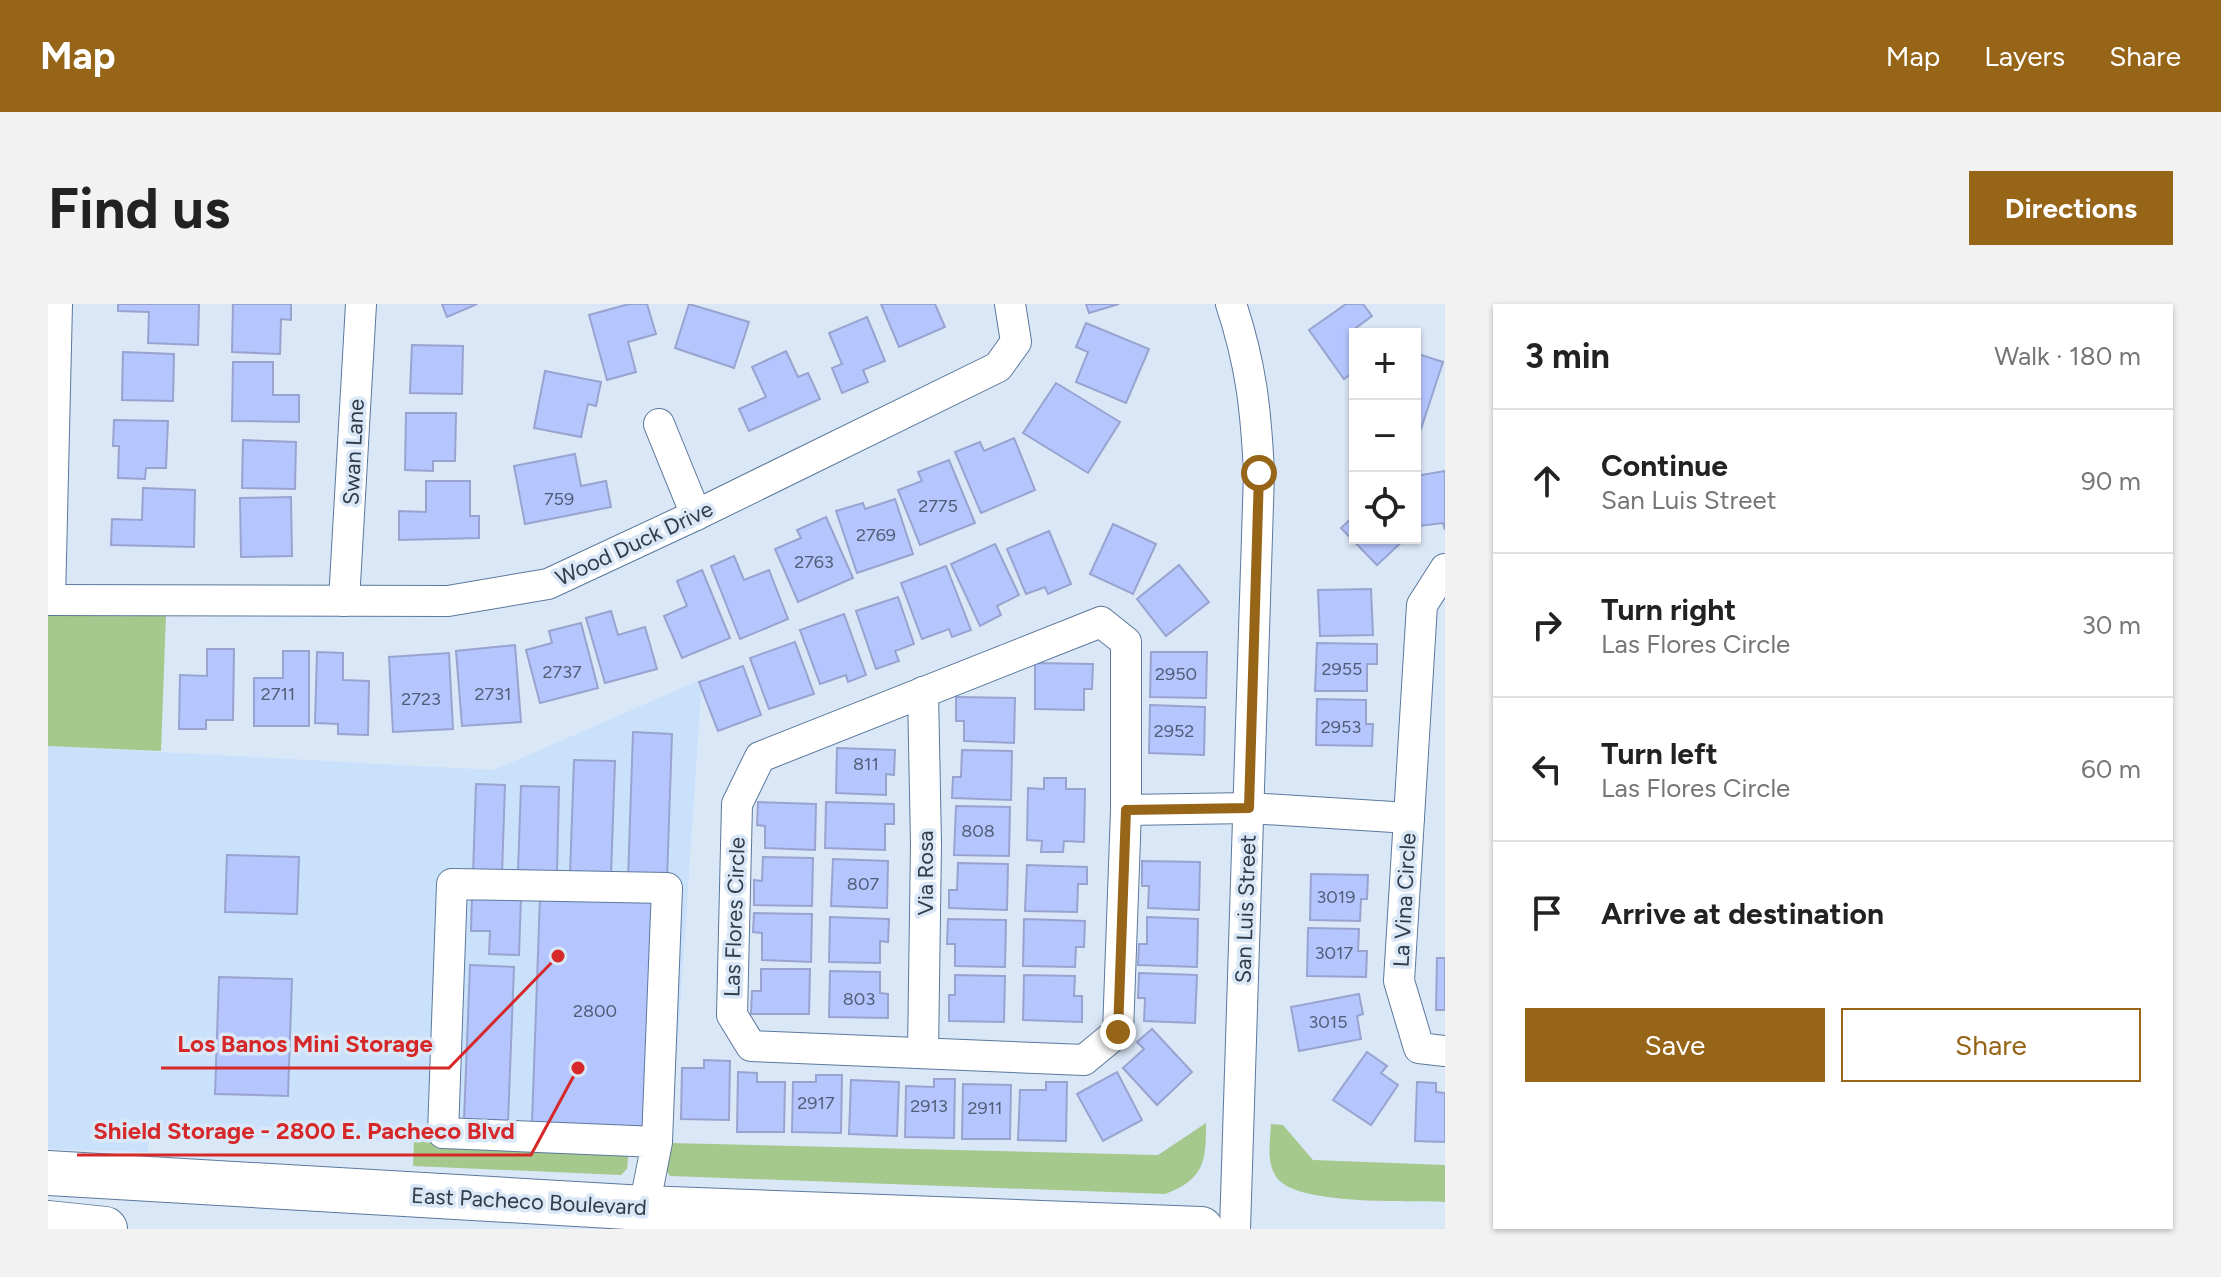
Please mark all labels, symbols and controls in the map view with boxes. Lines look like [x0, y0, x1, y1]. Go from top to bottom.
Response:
text: Map [40, 33, 116, 79]
text: Map [1886, 39, 1940, 73]
text: Layers [1984, 39, 2065, 73]
text: Share [2109, 39, 2181, 73]
button: Directions [1969, 171, 2173, 245]
text: Find us [48, 175, 230, 242]
map controls [1349, 328, 1421, 544]
button: + [1349, 328, 1421, 400]
text: 3 min [1525, 336, 1610, 377]
text: Walk · 180 m [1994, 340, 2141, 372]
street label: Swan Lane [337, 398, 370, 506]
button: − [1349, 400, 1421, 472]
text: Continue [1601, 447, 1728, 484]
route start [1241, 455, 1277, 491]
icon: ahead [1525, 459, 1569, 503]
text: 90 m [2081, 465, 2141, 497]
button: locate [1349, 472, 1421, 544]
text: San Luis Street [1601, 484, 1777, 516]
house number: 759 [544, 488, 574, 510]
street label: Wood Duck Drive [551, 495, 717, 592]
house number: 2775 [918, 495, 958, 517]
house number: 2769 [856, 524, 896, 546]
house number: 2763 [794, 551, 834, 573]
text: Turn right [1601, 591, 1736, 628]
icon: right [1525, 603, 1569, 647]
text: 30 m [2082, 609, 2141, 641]
text: Las Flores Circle [1601, 628, 1790, 660]
house number: 2955 [1322, 658, 1362, 680]
house number: 2737 [542, 661, 582, 683]
house number: 2950 [1155, 663, 1197, 685]
house number: 2711 [261, 683, 295, 705]
house number: 2731 [475, 683, 511, 705]
house number: 2723 [401, 688, 441, 710]
house number: 2953 [1321, 716, 1361, 738]
house number: 2952 [1154, 720, 1194, 742]
text: Turn left [1601, 735, 1718, 772]
icon: left [1525, 747, 1569, 791]
house number: 811 [853, 753, 879, 775]
text: 60 m [2081, 753, 2141, 785]
text: Las Flores Circle [1601, 772, 1790, 804]
house number: 808 [961, 820, 995, 842]
street label: Via Rosa [912, 830, 939, 916]
street label: La Vina Circle [1387, 832, 1422, 968]
street label: San Luis Street [1229, 834, 1262, 984]
street label: Las Flores Circle [718, 837, 751, 998]
house number: 807 [847, 873, 879, 895]
house number: 3019 [1317, 886, 1355, 908]
icon: arrive [1525, 891, 1569, 935]
text: Arrive at destination [1601, 895, 1884, 932]
house number: 3017 [1315, 942, 1354, 964]
house number: 803 [843, 988, 875, 1010]
house number: 2800 [573, 1000, 617, 1022]
button: Save [1525, 1008, 1825, 1082]
button: Share [1841, 1008, 2141, 1082]
house number: 3015 [1308, 1011, 1348, 1033]
route end [1100, 1014, 1136, 1050]
callout: Los Banos Mini Storage [161, 1020, 449, 1068]
text: Los Banos Mini Storage [177, 1029, 433, 1058]
house number: 2917 [797, 1092, 835, 1114]
house number: 2913 [910, 1095, 948, 1117]
house number: 2911 [967, 1097, 1003, 1119]
callout: Shield Storage - 2800 E. Pacheco Blvd [77, 1107, 531, 1155]
text: Shield Storage - 2800 E. Pacheco Blvd [93, 1116, 515, 1145]
street label: East Pacheco Boulevard [410, 1182, 648, 1221]

